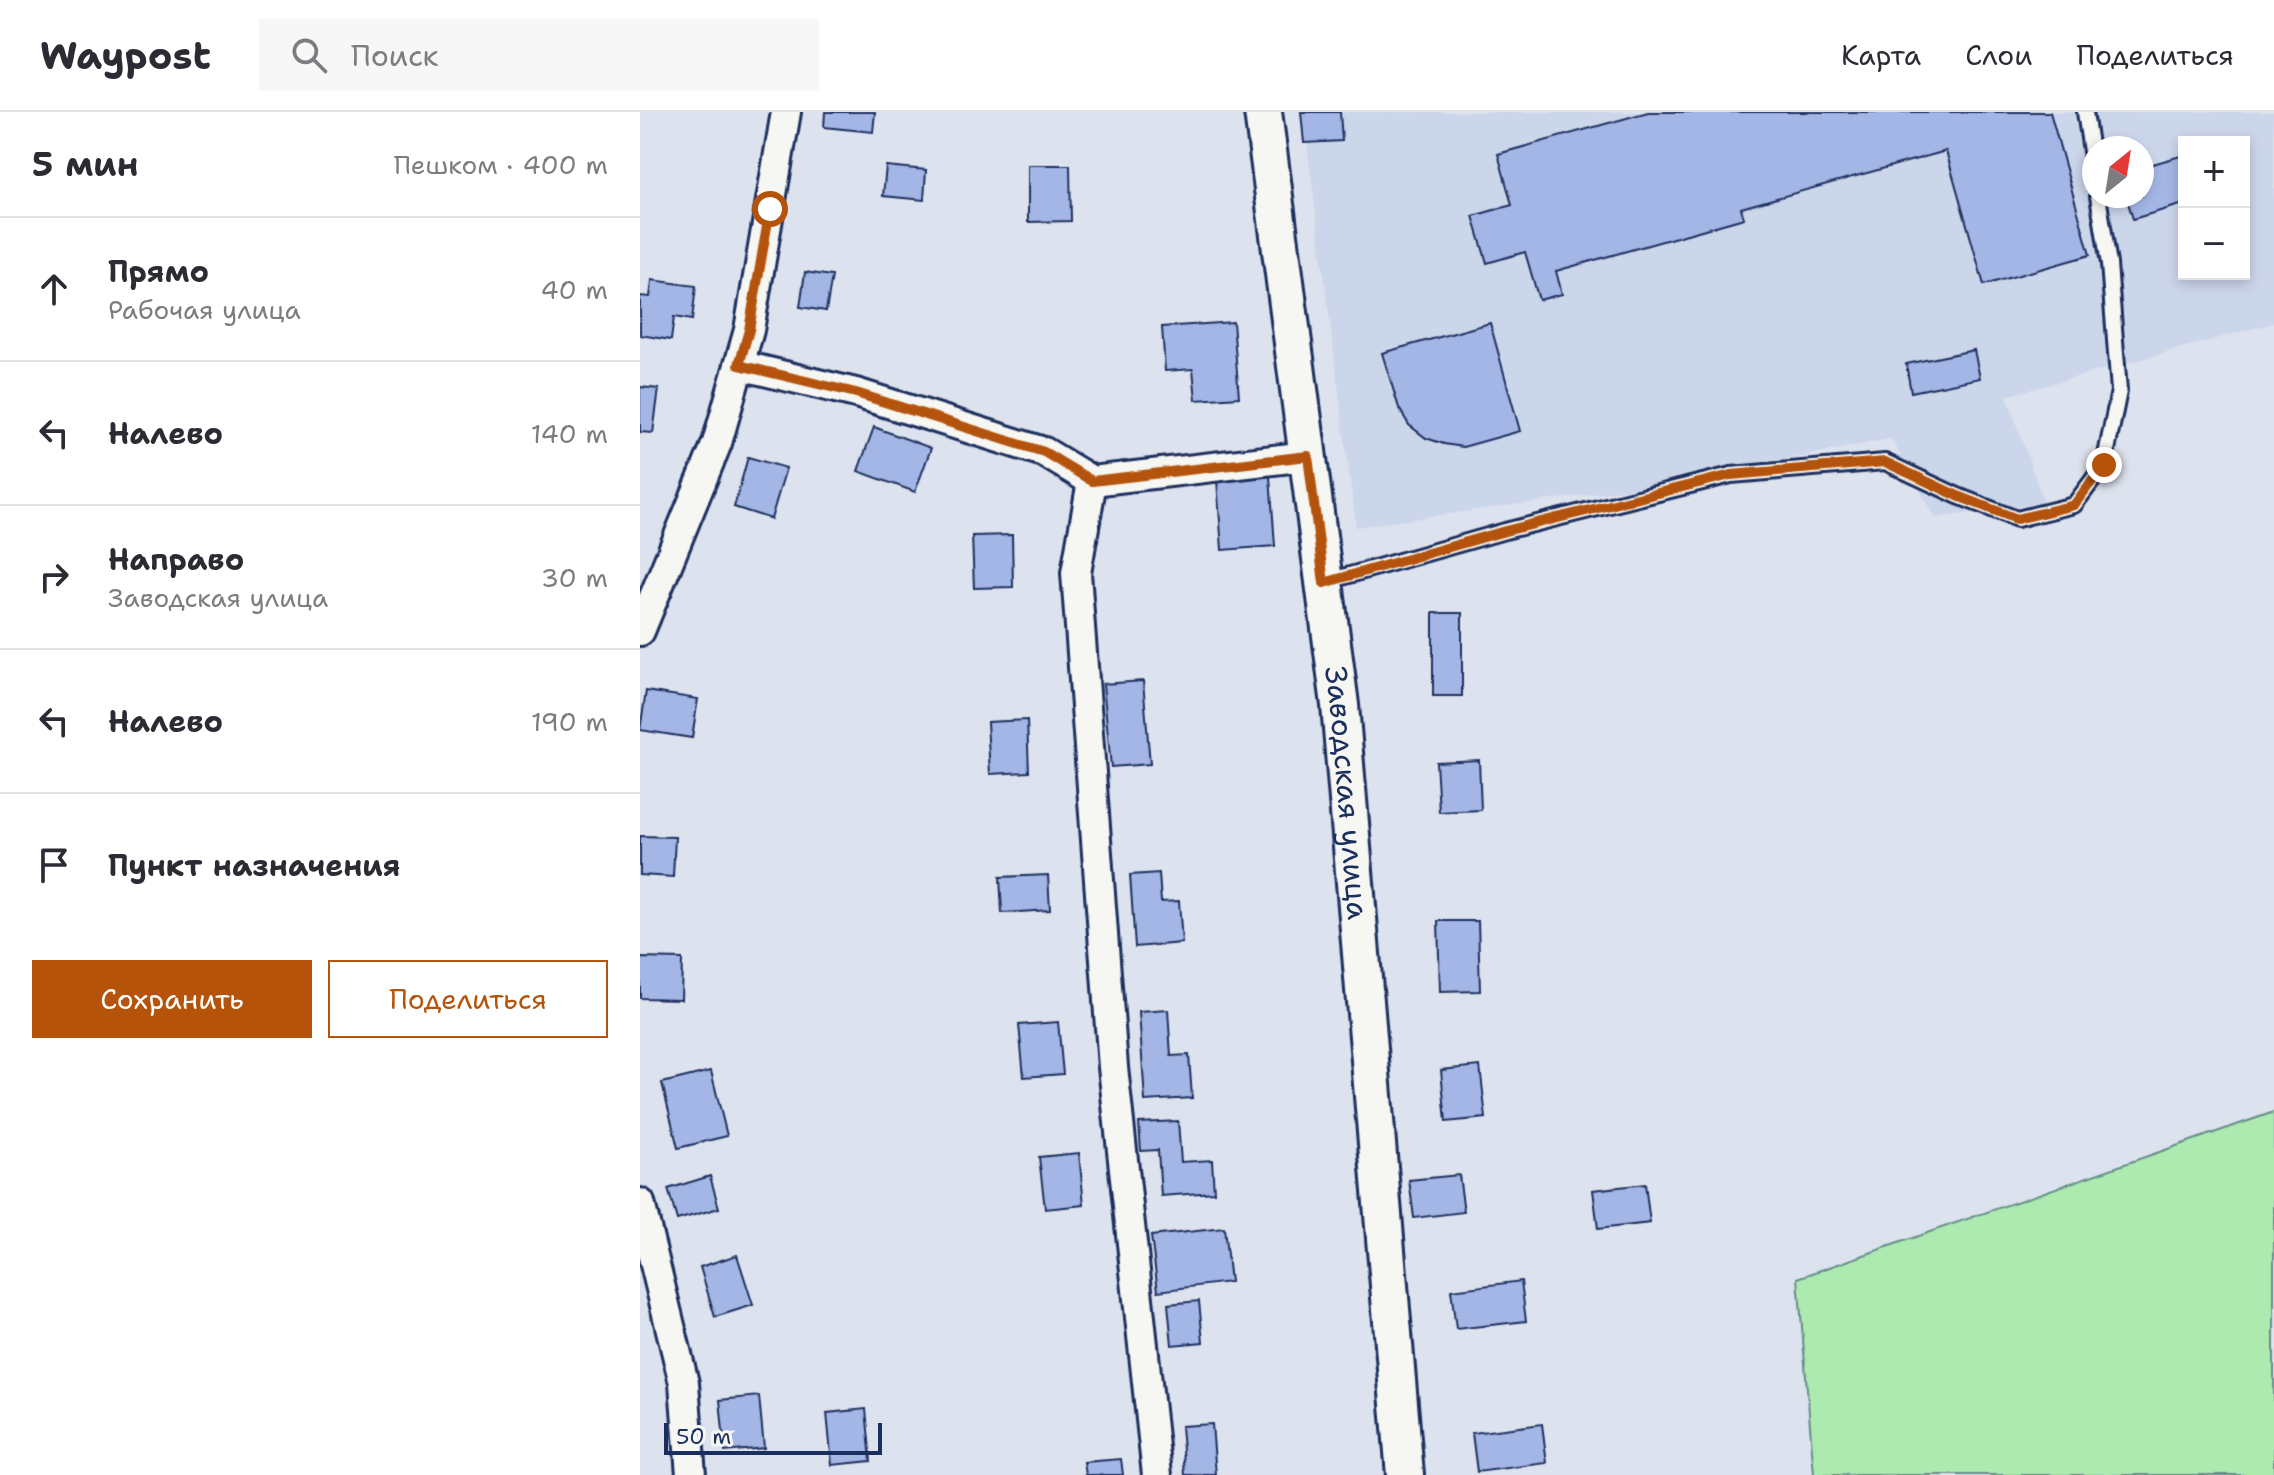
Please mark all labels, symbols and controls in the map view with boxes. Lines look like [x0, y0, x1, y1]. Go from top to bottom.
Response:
search box [259, 19, 819, 91]
text: Waypost [40, 30, 211, 81]
icon: search [287, 33, 331, 77]
text: Поиск [351, 35, 438, 76]
text: Карта [1841, 36, 1921, 74]
text: Слои [1965, 36, 2032, 74]
text: Поделиться [2076, 36, 2234, 74]
north arrow [2082, 136, 2154, 208]
map controls [2178, 136, 2250, 280]
button: + [2178, 136, 2250, 208]
text: 5 мин [32, 141, 139, 187]
text: Пешком · 400 m [394, 147, 608, 182]
route start [752, 191, 788, 227]
button: − [2178, 208, 2250, 280]
text: Прямо [108, 251, 209, 292]
icon: ahead [32, 267, 76, 311]
text: 40 m [541, 272, 608, 307]
text: Рабочая улица [108, 292, 301, 327]
icon: left [32, 411, 76, 455]
text: Налево [108, 413, 223, 454]
text: 140 m [531, 416, 608, 451]
route end [2086, 447, 2122, 483]
text: Направо [108, 539, 244, 580]
icon: right [32, 555, 76, 599]
text: 30 m [541, 560, 608, 595]
text: Заводская улица [108, 580, 328, 615]
street label: Заводская улица [1315, 664, 1379, 921]
icon: left [32, 699, 76, 743]
text: Налево [108, 701, 223, 742]
text: 190 m [531, 704, 608, 739]
icon: arrive [32, 843, 76, 887]
text: Пункт назначения [108, 845, 400, 886]
button: Сохранить [32, 960, 312, 1038]
button: Поделиться [328, 960, 608, 1038]
scale bar [664, 1419, 882, 1455]
text: 50 m [676, 1422, 731, 1451]

